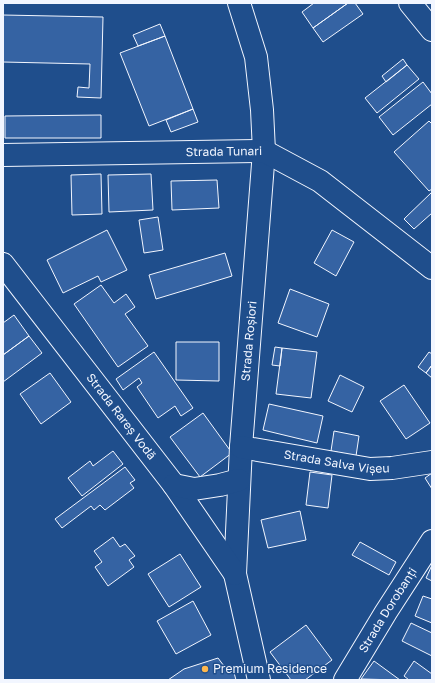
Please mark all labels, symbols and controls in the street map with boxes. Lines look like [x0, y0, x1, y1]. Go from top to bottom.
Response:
street label: Strada Tunari [186, 143, 262, 159]
street label: Strada Roșiori [238, 300, 259, 382]
street label: Strada Rareș Vodă [83, 370, 160, 463]
street label: Strada Salva Vișeu [283, 446, 390, 476]
street label: Strada Dorobanți [355, 564, 420, 655]
place label: Premium Residence [213, 661, 327, 676]
marker: Premium Residence [200, 664, 210, 674]

